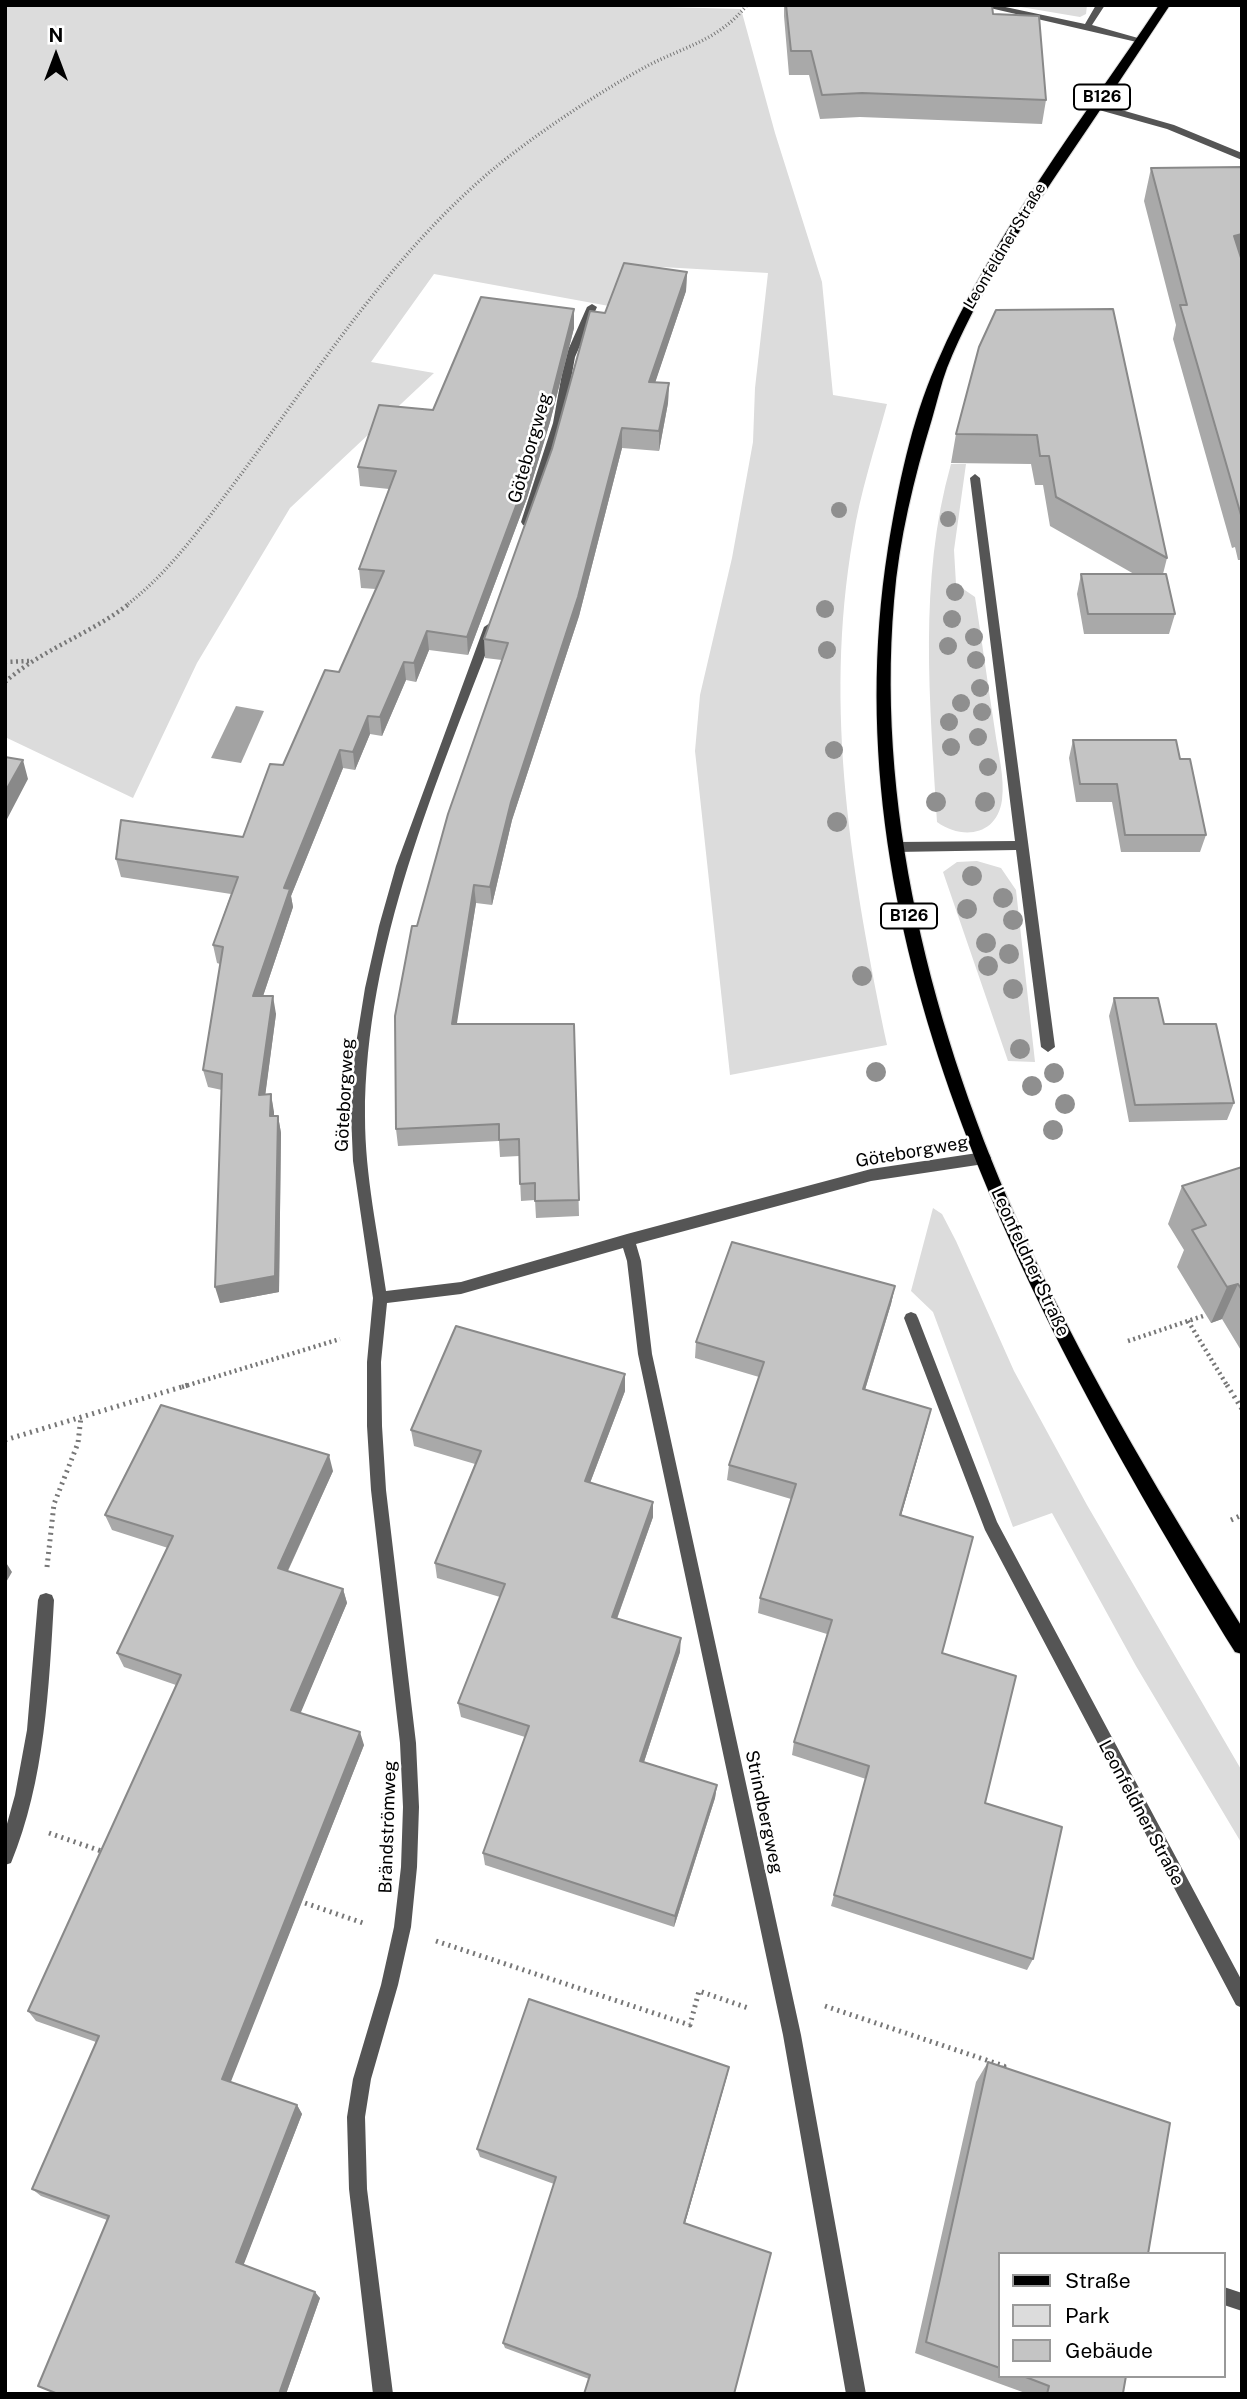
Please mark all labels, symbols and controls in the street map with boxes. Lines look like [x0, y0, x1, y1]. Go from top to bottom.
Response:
north arrow [21, 21, 91, 91]
text: N [49, 24, 63, 46]
road number: B126 [1074, 85, 1130, 110]
street label: Leonfeldner Straße [960, 179, 1050, 313]
street label: Göteborgweg [504, 390, 556, 506]
road number: B126 [881, 904, 937, 928]
street label: Göteborgweg [331, 1038, 359, 1152]
street label: Göteborgweg [854, 1131, 970, 1173]
street label: Leonfeldner Straße [986, 1184, 1074, 1340]
street label: Leonfeldner Straße [1093, 1737, 1189, 1889]
street label: Strindbergweg [740, 1748, 788, 1876]
street label: Brändströmweg [375, 1760, 401, 1894]
legend [998, 2252, 1226, 2378]
text: Straße [1065, 2268, 1131, 2293]
text: Park [1065, 2303, 1110, 2328]
text: Gebäude [1065, 2338, 1153, 2363]

